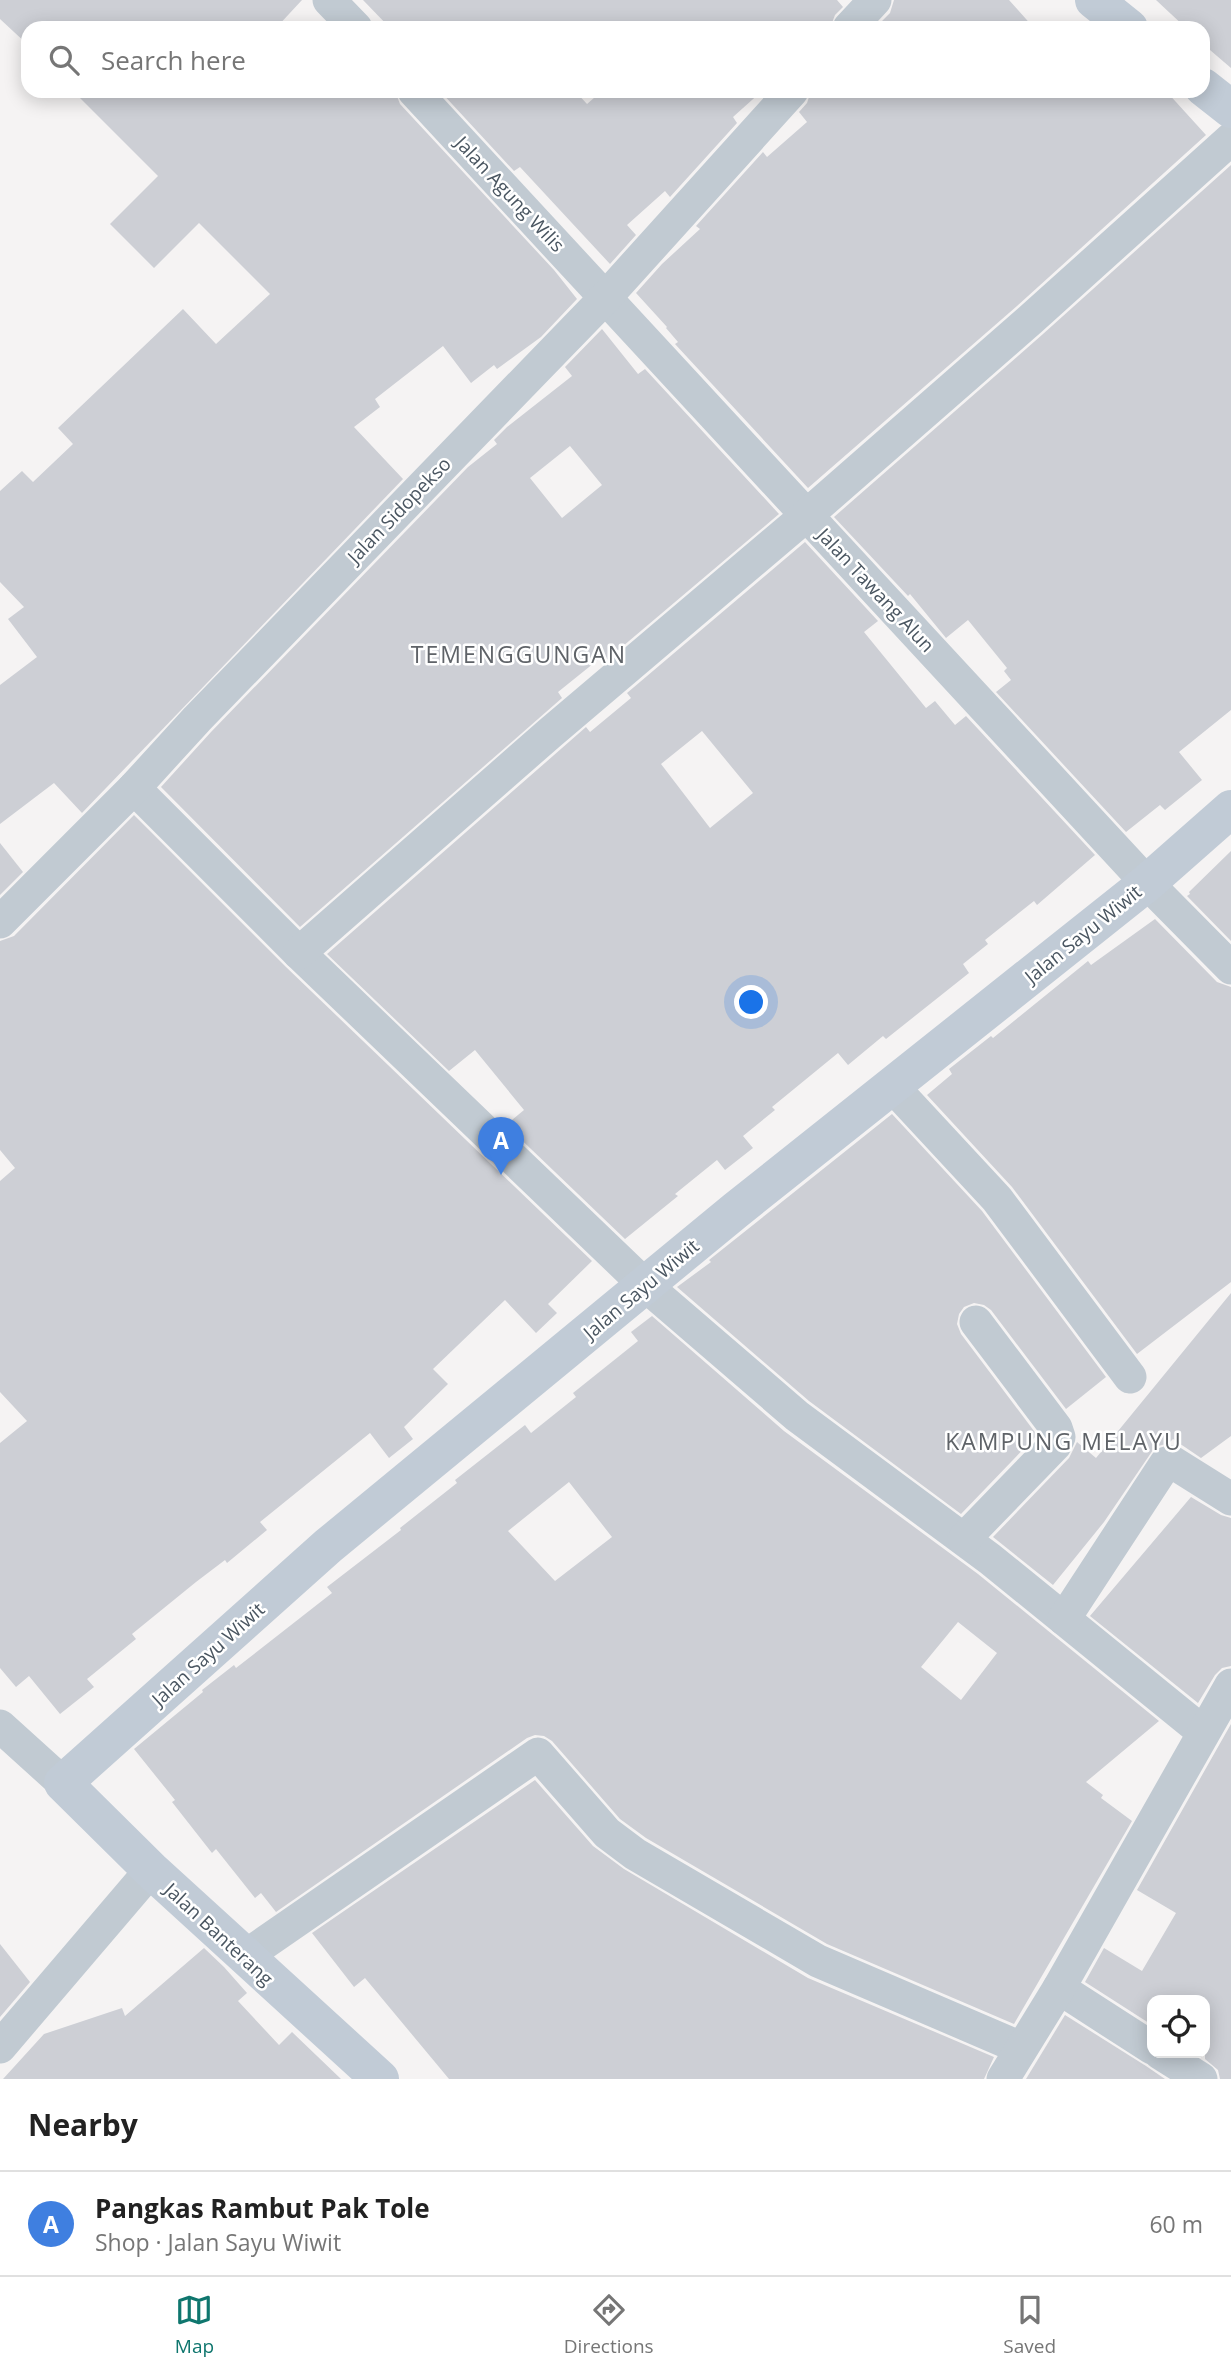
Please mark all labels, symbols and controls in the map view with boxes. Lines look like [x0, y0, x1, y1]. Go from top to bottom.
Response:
search box [21, 21, 1210, 98]
icon: search [45, 41, 83, 79]
text: Search here [101, 42, 246, 78]
street label: Jalan Agung Wilis [448, 129, 570, 258]
street label: Jalan Sidopekso [340, 451, 457, 570]
street label: Jalan Tawang Alun [810, 521, 940, 658]
district label: TEMENGGUNGAN [411, 638, 627, 670]
street label: Jalan Sayu Wiwit [1018, 879, 1147, 990]
your location [734, 985, 768, 1019]
pin: A [478, 1117, 524, 1175]
street label: Jalan Sayu Wiwit [576, 1233, 704, 1346]
district label: KAMPUNG MELAYU [945, 1425, 1183, 1457]
street label: Jalan Sayu Wiwit [145, 1596, 270, 1713]
street label: Jalan Banterang [158, 1875, 279, 1991]
map controls [1147, 1995, 1210, 2058]
button: locate [1147, 1995, 1210, 2058]
text: Nearby [28, 2104, 138, 2145]
text: Pangkas Rambut Pak Tole [95, 2190, 430, 2226]
text: A [43, 2208, 59, 2240]
text: 60 m [1149, 2208, 1203, 2240]
text: Shop · Jalan Sayu Wiwit [95, 2226, 341, 2258]
tab: Map [175, 2291, 214, 2359]
tab: Directions [564, 2291, 654, 2359]
tab: Saved [1003, 2291, 1056, 2359]

